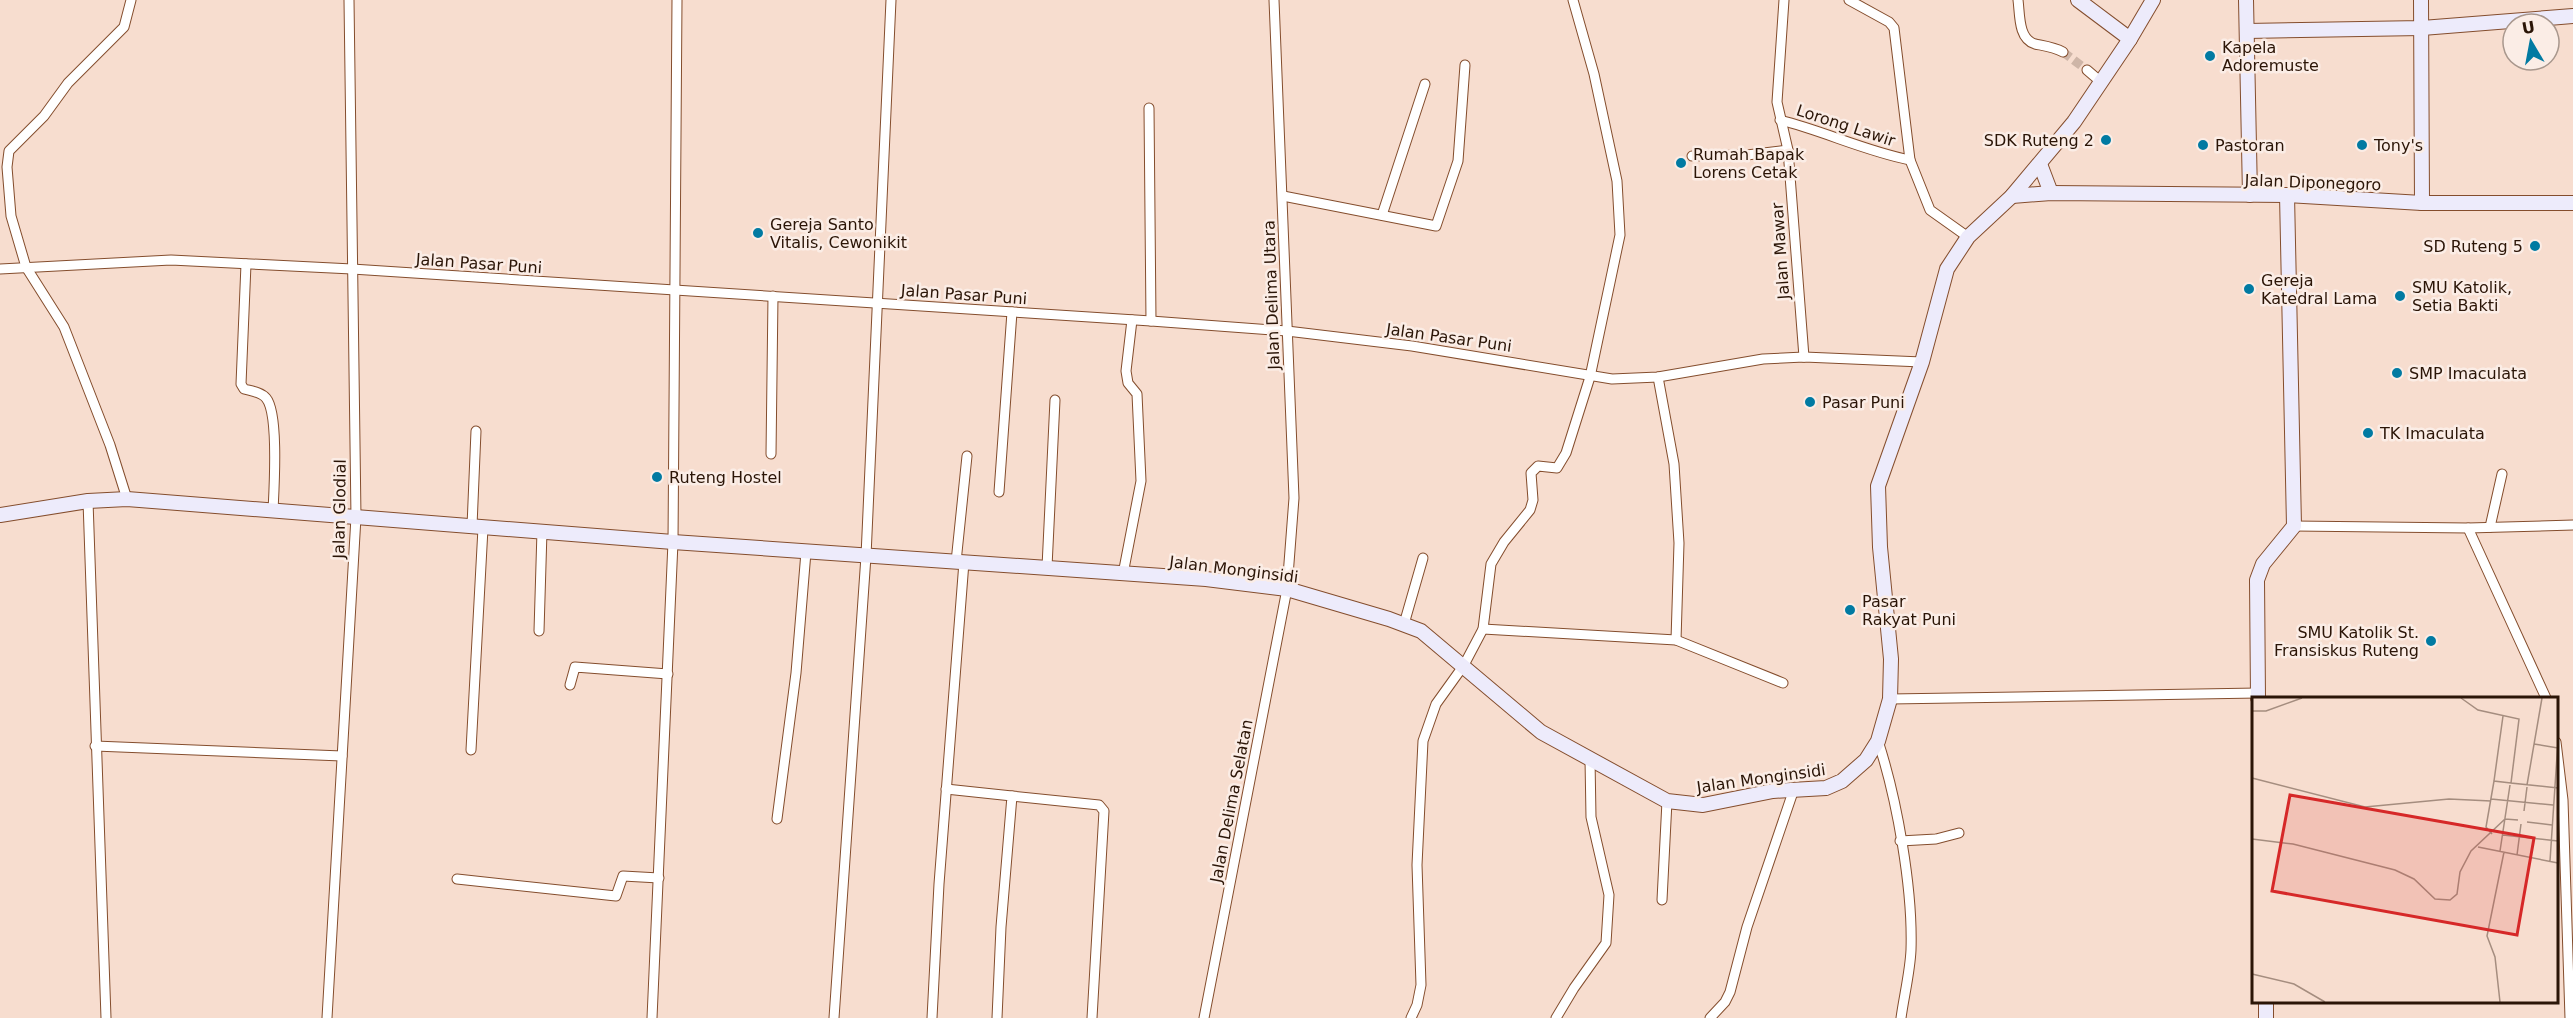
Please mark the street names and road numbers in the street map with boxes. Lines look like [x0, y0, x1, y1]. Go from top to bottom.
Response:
street label: Lorong Lawir [1794, 101, 1898, 150]
street label: Jalan Diponegoro [2243, 171, 2382, 194]
street label: Jalan Mawar [1768, 201, 1793, 301]
street label: Jalan Delima Utara [1259, 220, 1284, 371]
street label: Jalan Pasar Puni [414, 250, 543, 277]
street label: Jalan Pasar Puni [899, 281, 1028, 308]
street label: Jalan Pasar Puni [1384, 319, 1513, 356]
street label: Jalan Glodial [329, 459, 350, 560]
street label: Jalan Monginsidi [1167, 552, 1300, 587]
street label: Jalan Delima Selatan [1206, 718, 1257, 885]
street label: Jalan Monginsidi [1694, 760, 1827, 797]

